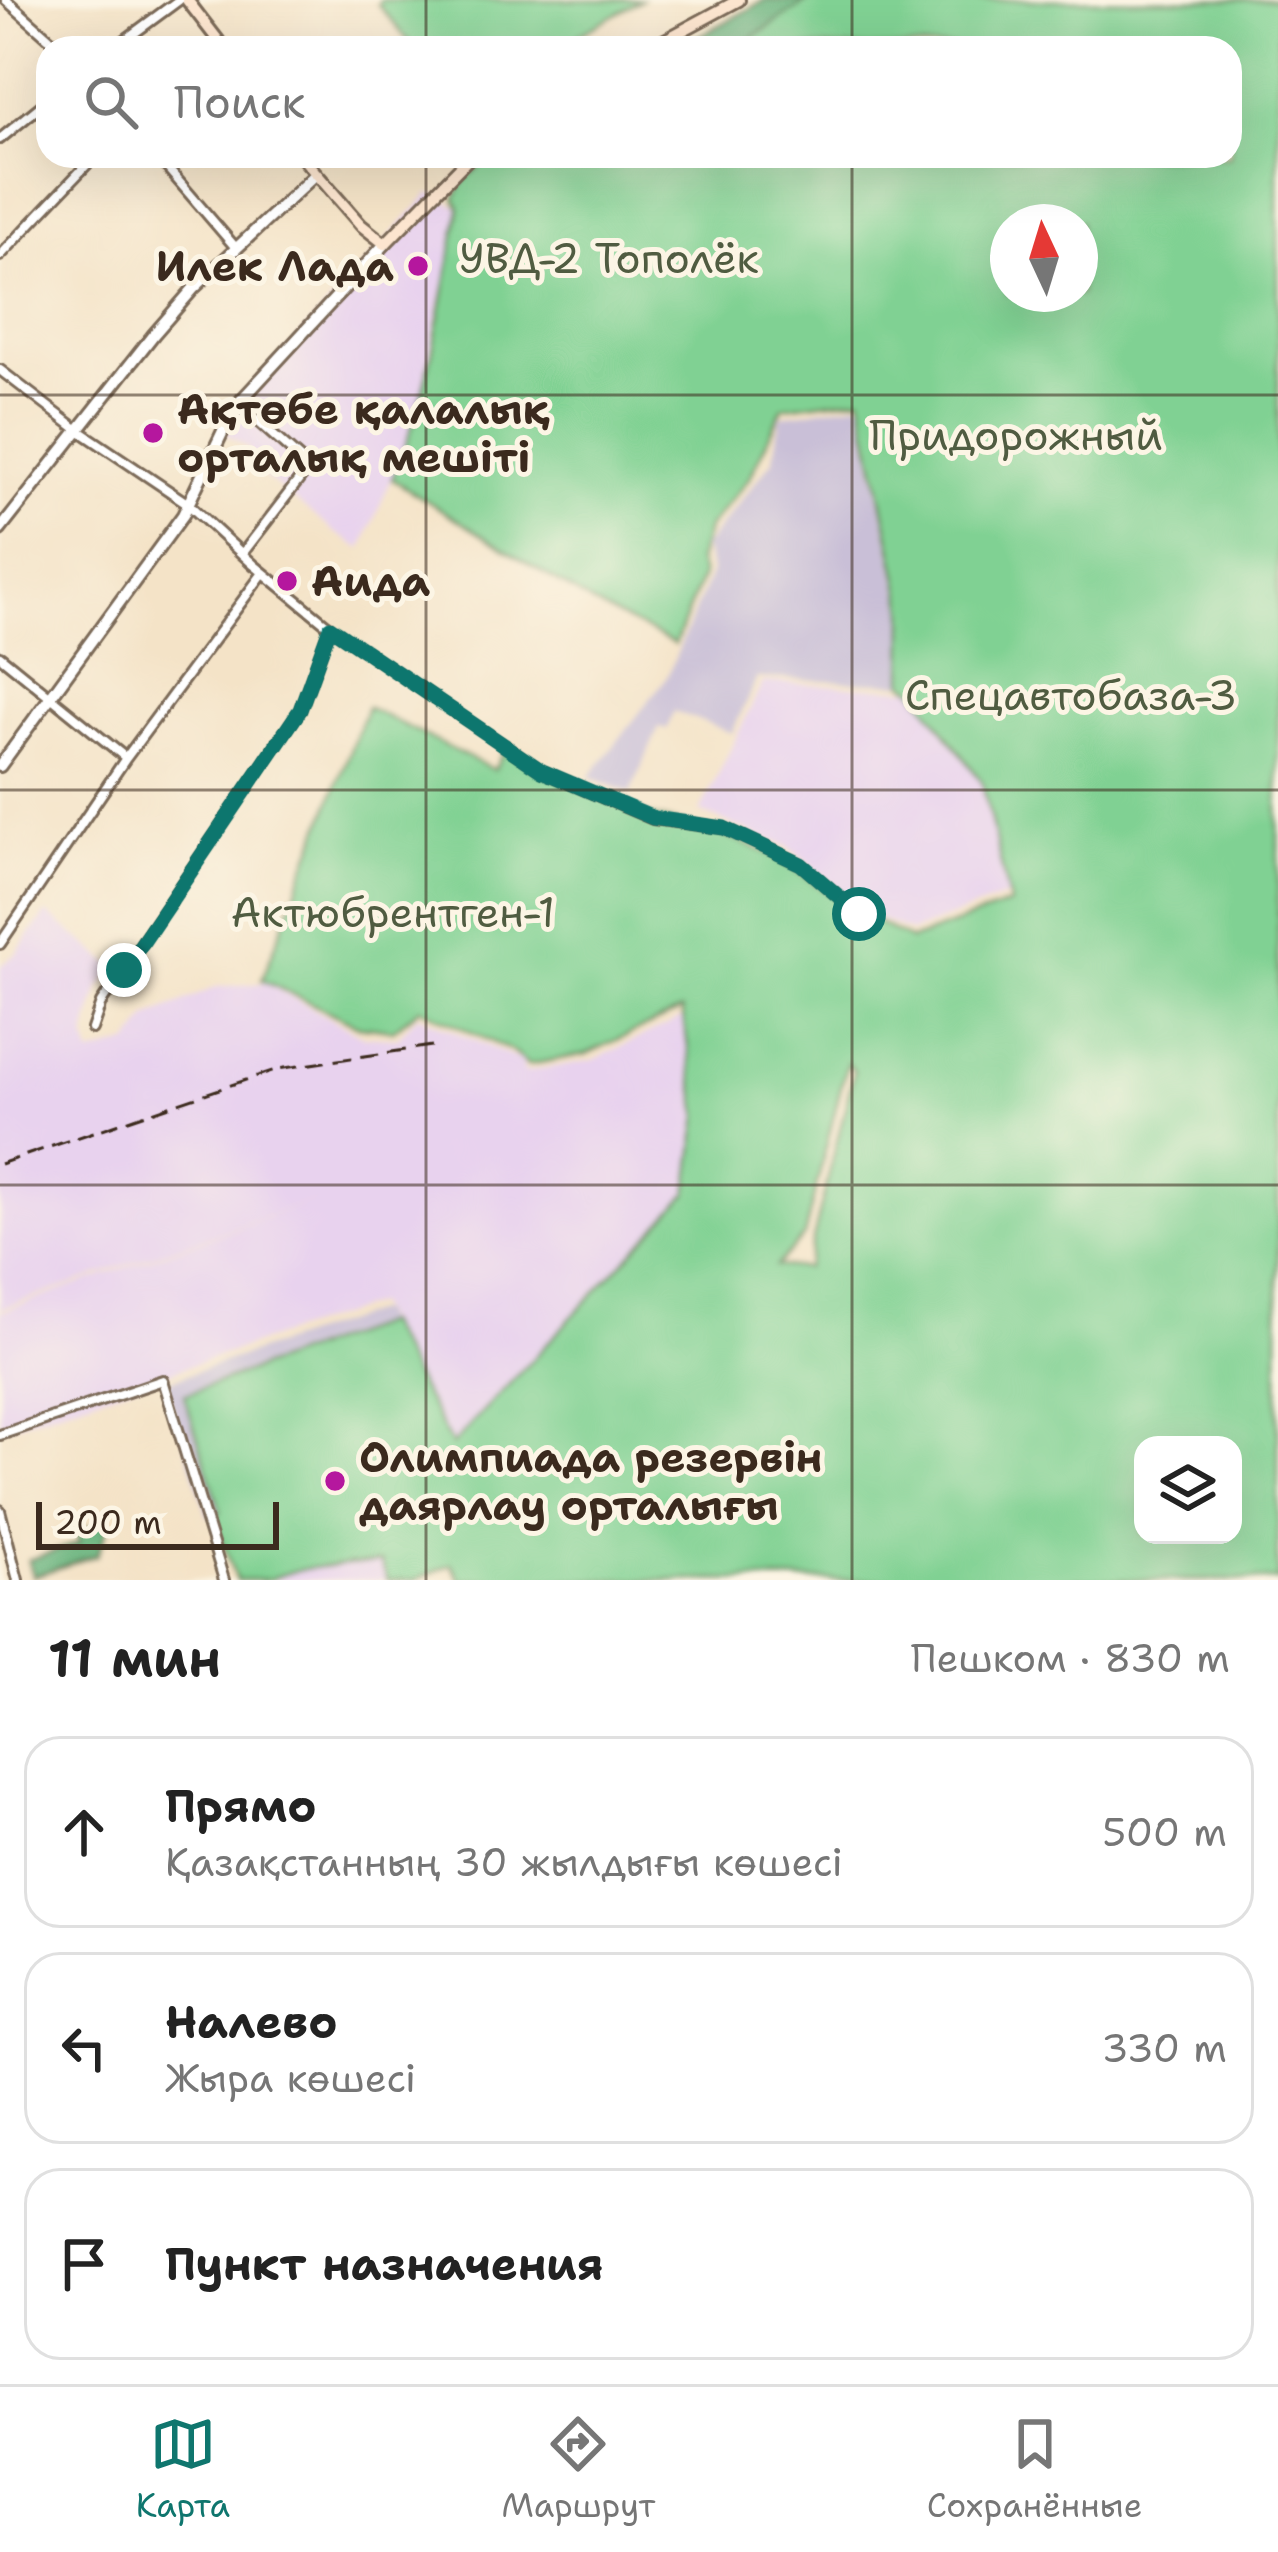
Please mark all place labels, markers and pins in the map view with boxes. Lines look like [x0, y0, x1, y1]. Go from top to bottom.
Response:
place label: Илек Лада [156, 238, 394, 294]
marker: Илек Лада [405, 253, 431, 279]
place label: Ақтөбе қалалық орталық мешіті [177, 381, 550, 485]
marker: Ақтөбе қалалық орталық мешіті [140, 420, 166, 446]
place label: Аида [311, 553, 431, 609]
marker: Аида [274, 568, 300, 594]
place label: Олимпиада резервін даярлау орталығы [359, 1429, 822, 1533]
marker: Олимпиада резервін даярлау орталығы [322, 1468, 348, 1494]

